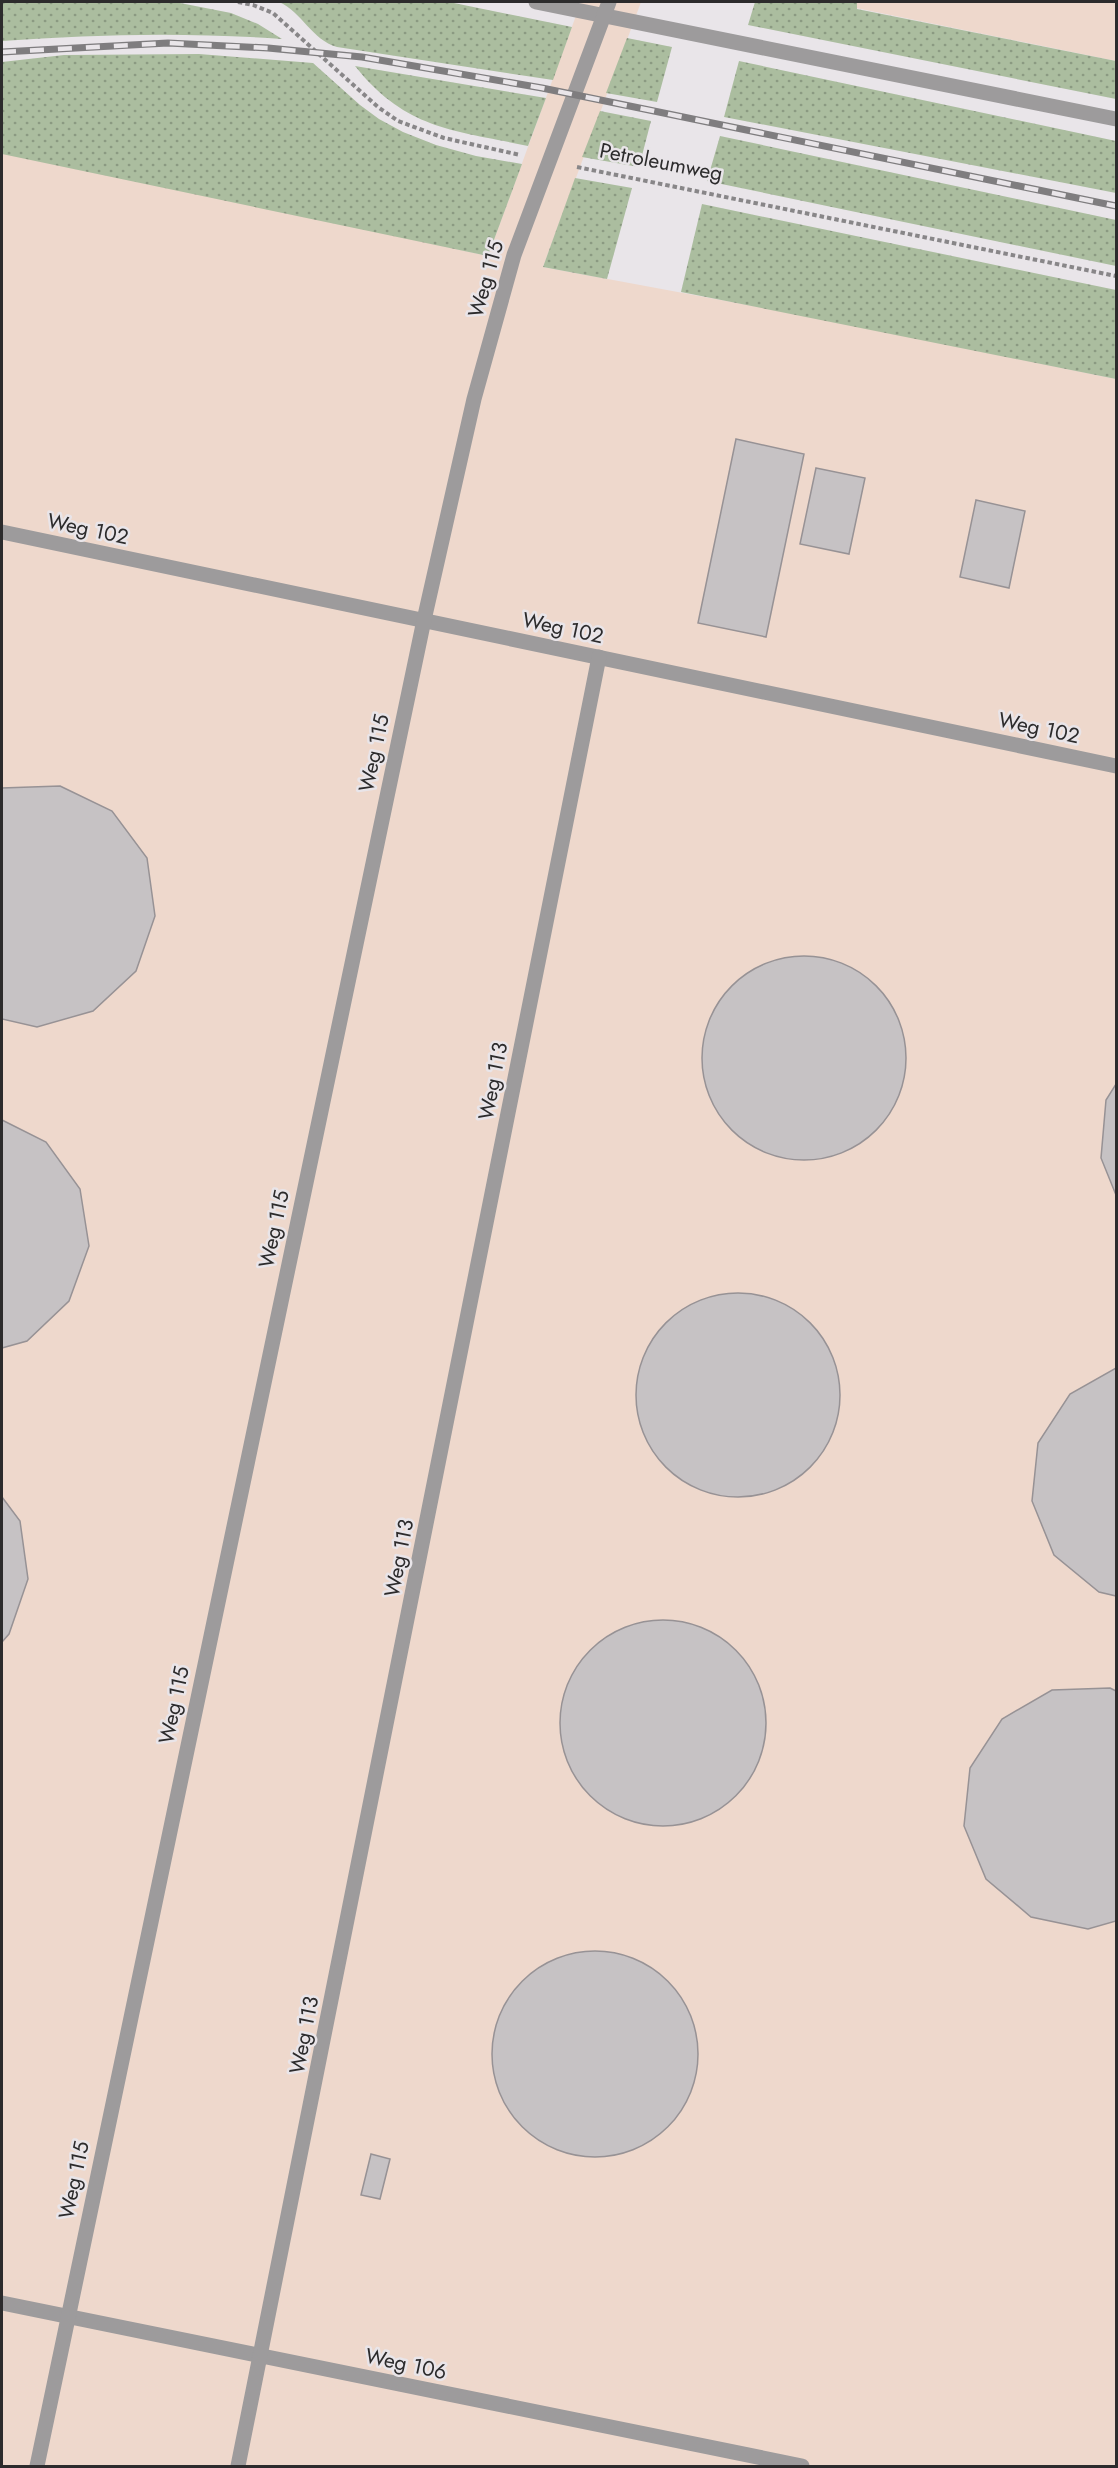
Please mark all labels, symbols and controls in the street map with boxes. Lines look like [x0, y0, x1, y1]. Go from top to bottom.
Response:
street label: Petroleumweg [597, 135, 725, 189]
street label: Weg 115 [461, 237, 511, 321]
street label: Weg 102 [45, 506, 131, 552]
street label: Weg 102 [520, 605, 606, 651]
street label: Weg 102 [996, 705, 1082, 751]
street label: Weg 115 [351, 711, 397, 795]
street label: Weg 113 [471, 1040, 515, 1122]
street label: Weg 115 [251, 1187, 297, 1271]
street label: Weg 113 [377, 1517, 421, 1599]
street label: Weg 115 [151, 1663, 197, 1747]
street label: Weg 113 [282, 1994, 326, 2076]
street label: Weg 115 [51, 2138, 97, 2222]
street label: Weg 106 [363, 2341, 449, 2387]

